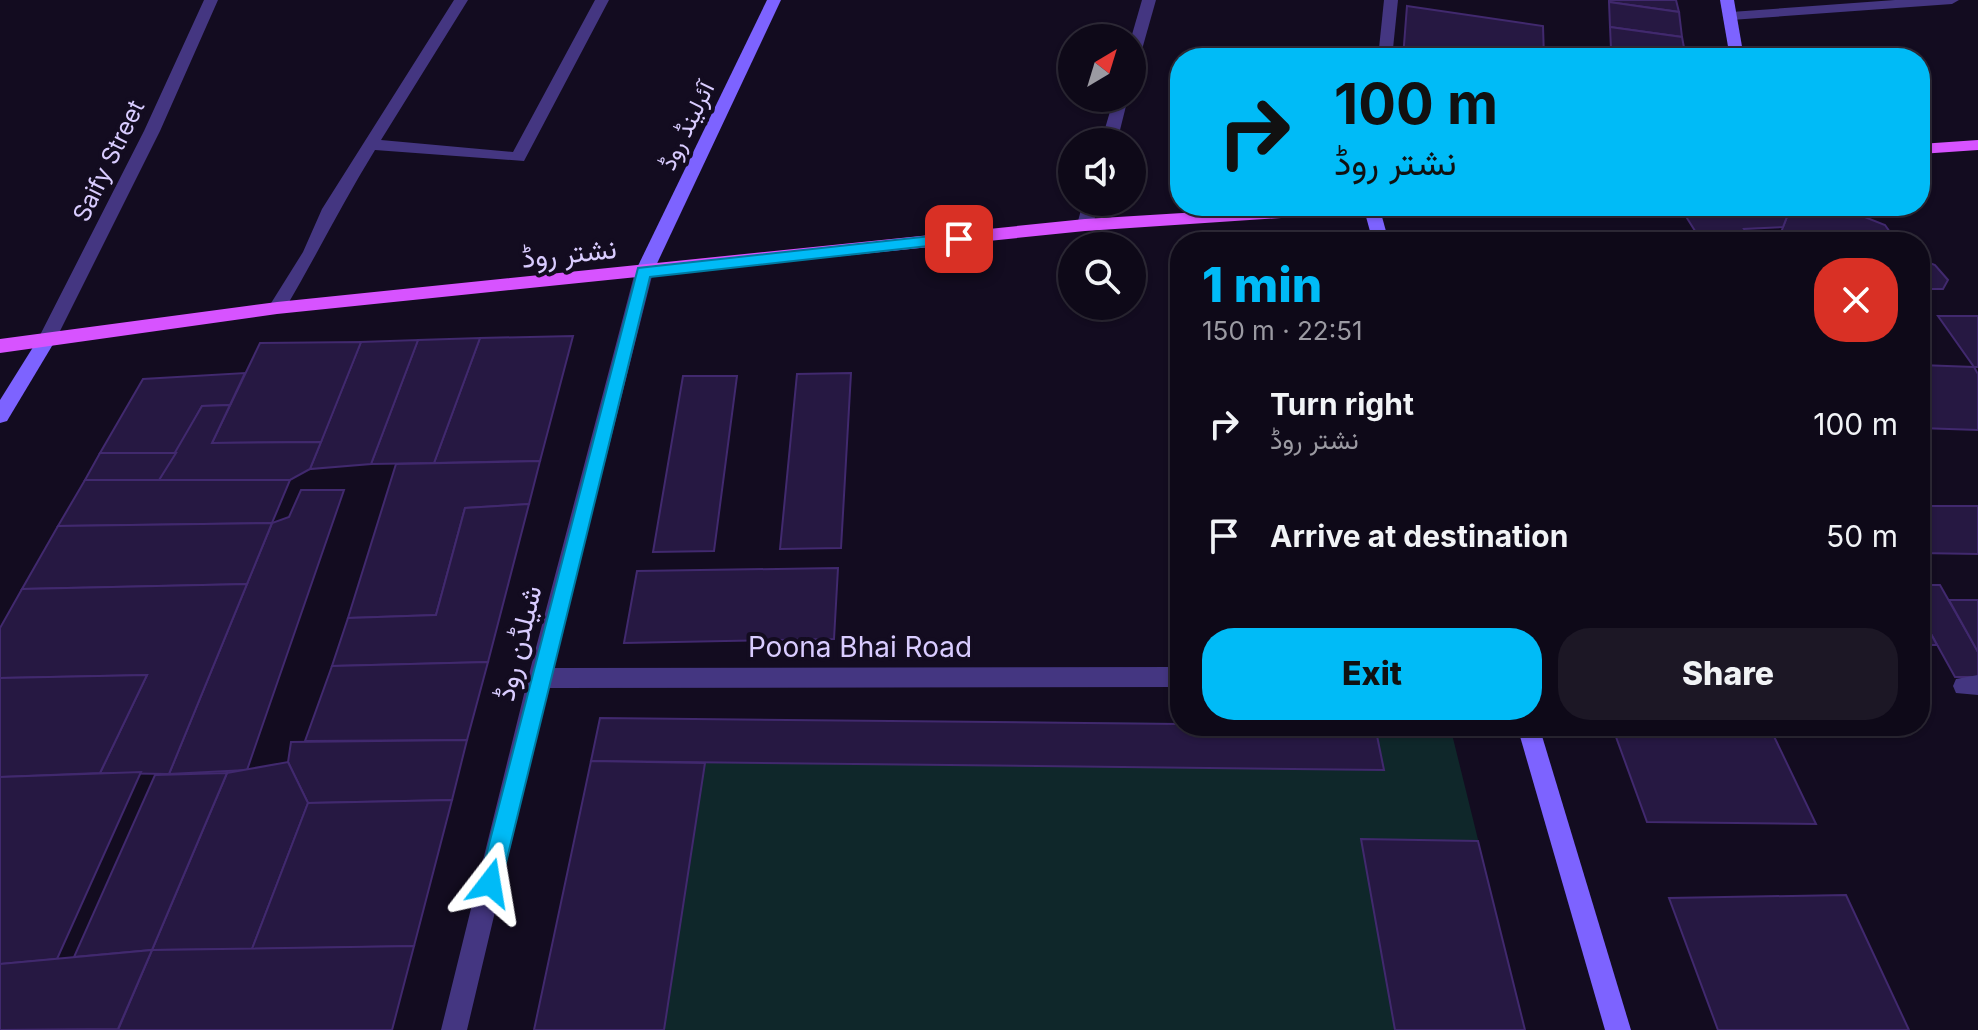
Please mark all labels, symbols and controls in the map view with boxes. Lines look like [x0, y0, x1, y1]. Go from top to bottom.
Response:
north arrow [1058, 24, 1146, 112]
map controls [1058, 24, 1146, 320]
text: 100 m [1334, 70, 1498, 138]
street label: آئرلینڈ روڈ [653, 75, 722, 175]
icon: right [1202, 80, 1306, 184]
street label: Saify Street [67, 95, 150, 226]
button: sound [1058, 128, 1146, 216]
text: نشتر روڈ [1334, 140, 1457, 184]
pin [925, 205, 993, 273]
icon: arrive [937, 217, 981, 261]
street label: نشتر روڈ [520, 231, 618, 276]
button: search [1058, 232, 1146, 320]
text: 1 min [1202, 255, 1322, 314]
button: close [1814, 258, 1898, 342]
text: 150 m · 22:51 [1202, 315, 1363, 346]
text: Turn right [1270, 386, 1414, 422]
icon: right [1202, 402, 1246, 446]
text: 100 m [1813, 406, 1898, 442]
text: نشتر روڈ [1270, 424, 1359, 455]
icon: arrive [1202, 514, 1246, 558]
text: Arrive at destination [1270, 518, 1568, 554]
text: 50 m [1826, 518, 1898, 554]
street label: شیلڈن روڈ [487, 582, 550, 705]
button: Exit [1202, 628, 1542, 720]
button: Share [1558, 628, 1898, 720]
street label: Poona Bhai Road [748, 630, 972, 664]
position arrow [448, 841, 532, 925]

